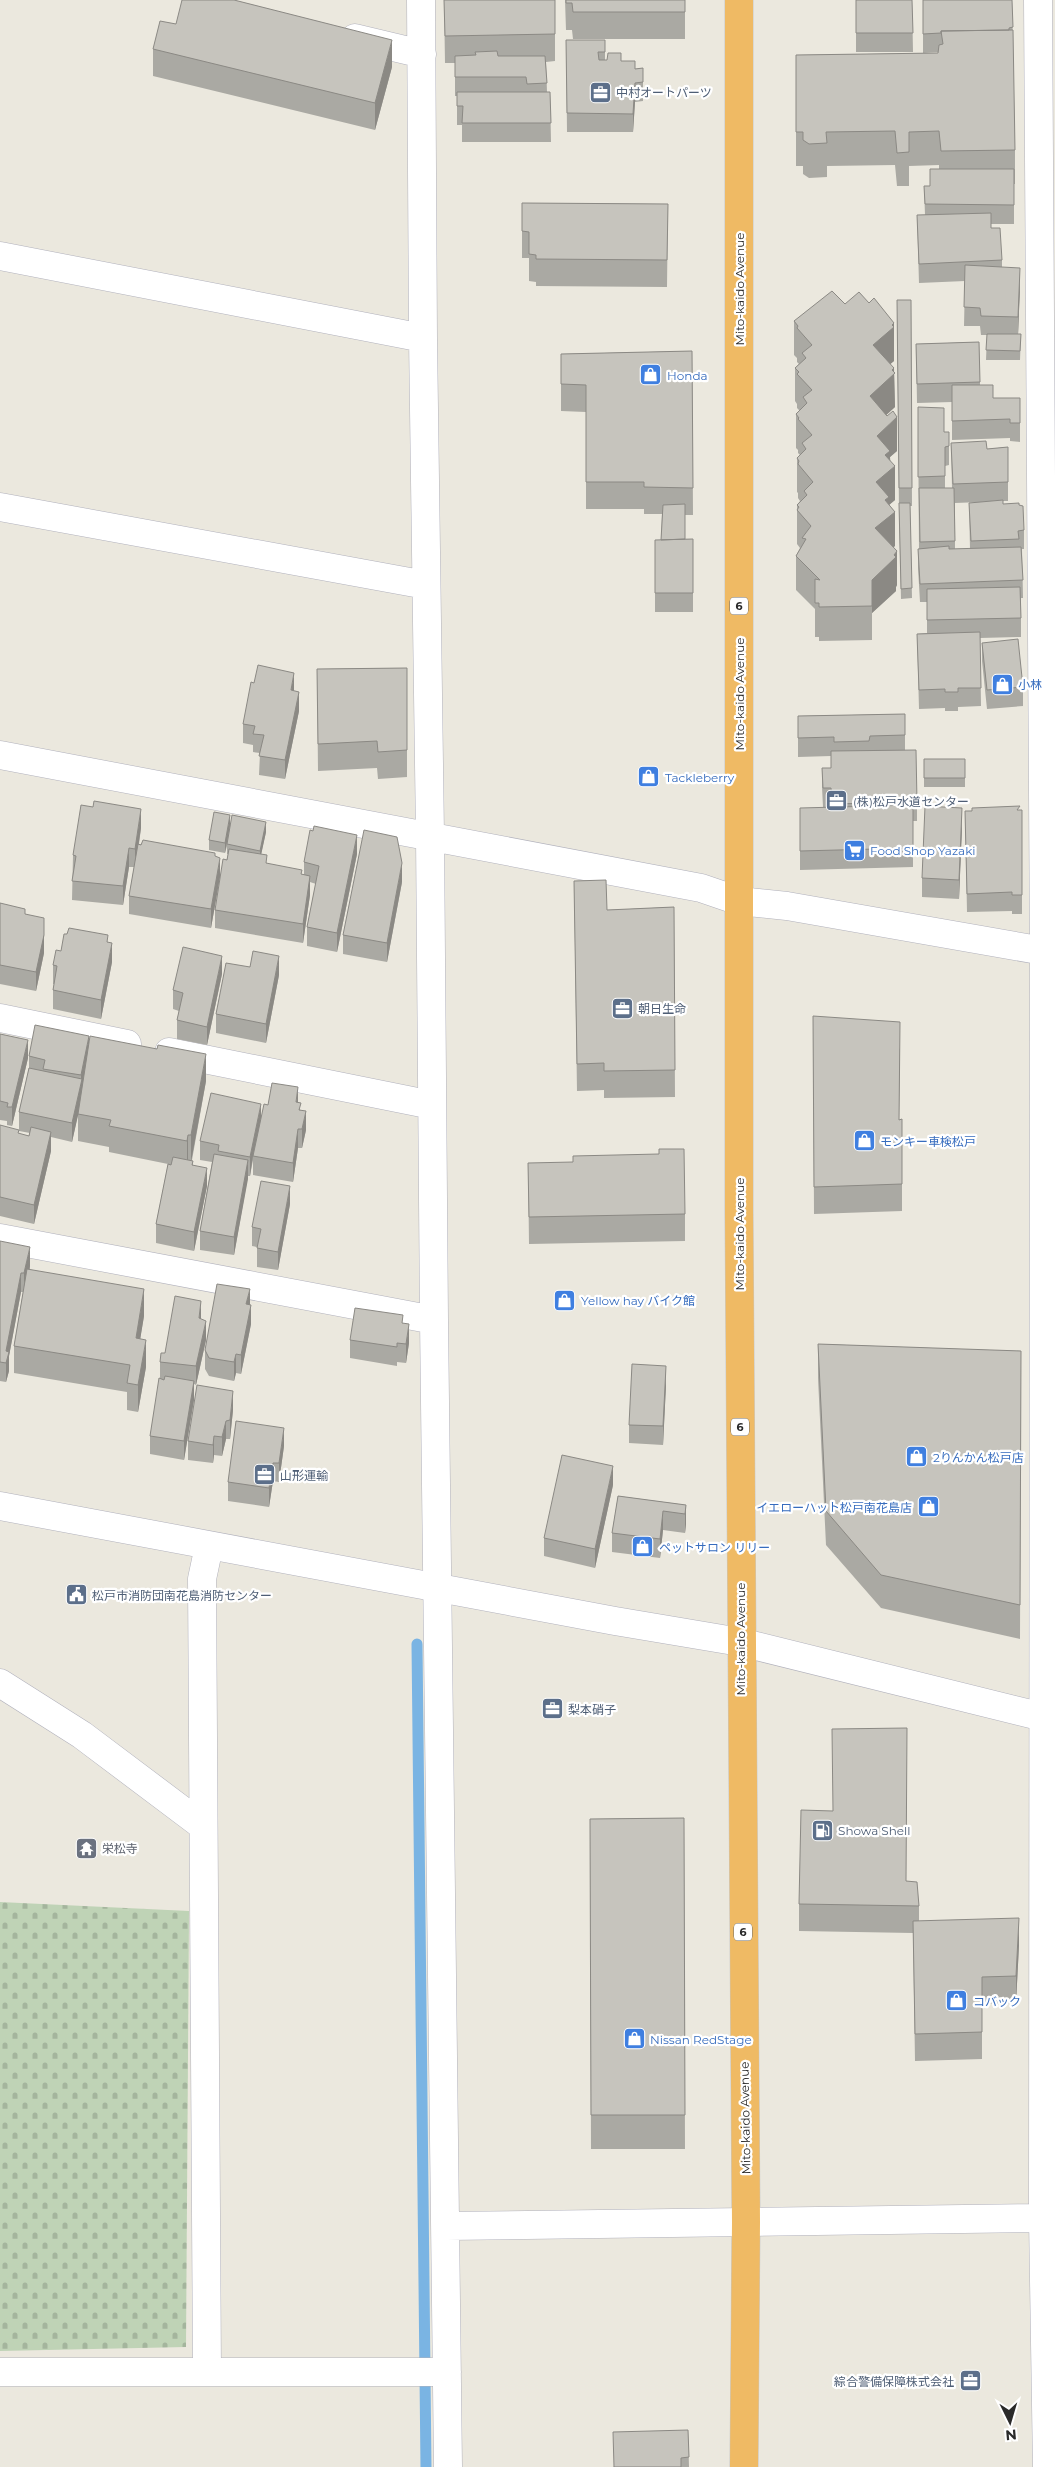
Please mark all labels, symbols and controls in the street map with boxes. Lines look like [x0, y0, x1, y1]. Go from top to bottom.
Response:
office icon: 中村オートパーツ [588, 80, 612, 104]
place label: 中村オートパーツ [616, 85, 712, 100]
street label: Mito-kaido Avenue [732, 233, 747, 345]
shop icon: Honda [639, 363, 663, 387]
place label: Honda [667, 368, 708, 383]
road number: 6 [730, 598, 748, 614]
street label: Mito-kaido Avenue [732, 638, 747, 750]
shop icon: 小林 [990, 672, 1014, 696]
place label: 小林 [1018, 677, 1042, 692]
shop icon: Tackleberry [637, 765, 661, 789]
place label: Tackleberry [665, 770, 735, 785]
office icon: (株)松戸水道センター [825, 789, 849, 813]
place label: (株)松戸水道センター [853, 794, 969, 809]
supermarket icon: Food Shop Yazaki [842, 838, 866, 862]
place label: Food Shop Yazaki [870, 843, 976, 858]
office icon: 朝日生命 [610, 996, 634, 1020]
place label: 朝日生命 [638, 1001, 686, 1016]
shop icon: モンキー車検松戸 [852, 1129, 876, 1153]
place label: モンキー車検松戸 [880, 1134, 976, 1149]
street label: Mito-kaido Avenue [732, 1178, 747, 1290]
shop icon: Yellow hay バイク館 [553, 1288, 577, 1312]
place label: Yellow hay バイク館 [581, 1293, 695, 1308]
road number: 6 [731, 1418, 749, 1435]
shop icon: 2りんかん松戸店 [905, 1445, 929, 1469]
place label: 2りんかん松戸店 [933, 1450, 1024, 1465]
office icon: 山形運輸 [252, 1463, 276, 1487]
place label: 山形運輸 [280, 1468, 328, 1483]
shop icon: イエローハット松戸南花島店 [916, 1495, 940, 1519]
place label: イエローハット松戸南花島店 [756, 1500, 912, 1515]
shop icon: ペットサロン リリー [631, 1535, 655, 1559]
place label: ペットサロン リリー [659, 1540, 770, 1555]
public building icon: 松戸市消防団南花島消防センター [64, 1583, 88, 1607]
street label: Mito-kaido Avenue [733, 1583, 748, 1695]
place label: 松戸市消防団南花島消防センター [92, 1588, 272, 1603]
office icon: 梨本硝子 [540, 1697, 564, 1721]
place label: 梨本硝子 [568, 1702, 616, 1717]
fuel station icon: Showa Shell [810, 1818, 834, 1842]
place label: Showa Shell [838, 1823, 911, 1838]
temple icon: 栄松寺 [74, 1836, 98, 1860]
place label: 栄松寺 [102, 1841, 138, 1856]
road number: 6 [734, 1924, 752, 1940]
shop icon: コバック [945, 1989, 969, 2013]
place label: コバック [973, 1994, 1021, 2009]
shop icon: Nissan RedStage [622, 2027, 646, 2051]
place label: Nissan RedStage [650, 2032, 752, 2047]
street label: Mito-kaido Avenue [737, 2061, 753, 2175]
office icon: 綜合警備保障株式会社 [958, 2369, 982, 2393]
place label: 綜合警備保障株式会社 [834, 2374, 954, 2389]
north arrow [985, 2397, 1035, 2447]
text: N [1005, 2425, 1018, 2444]

